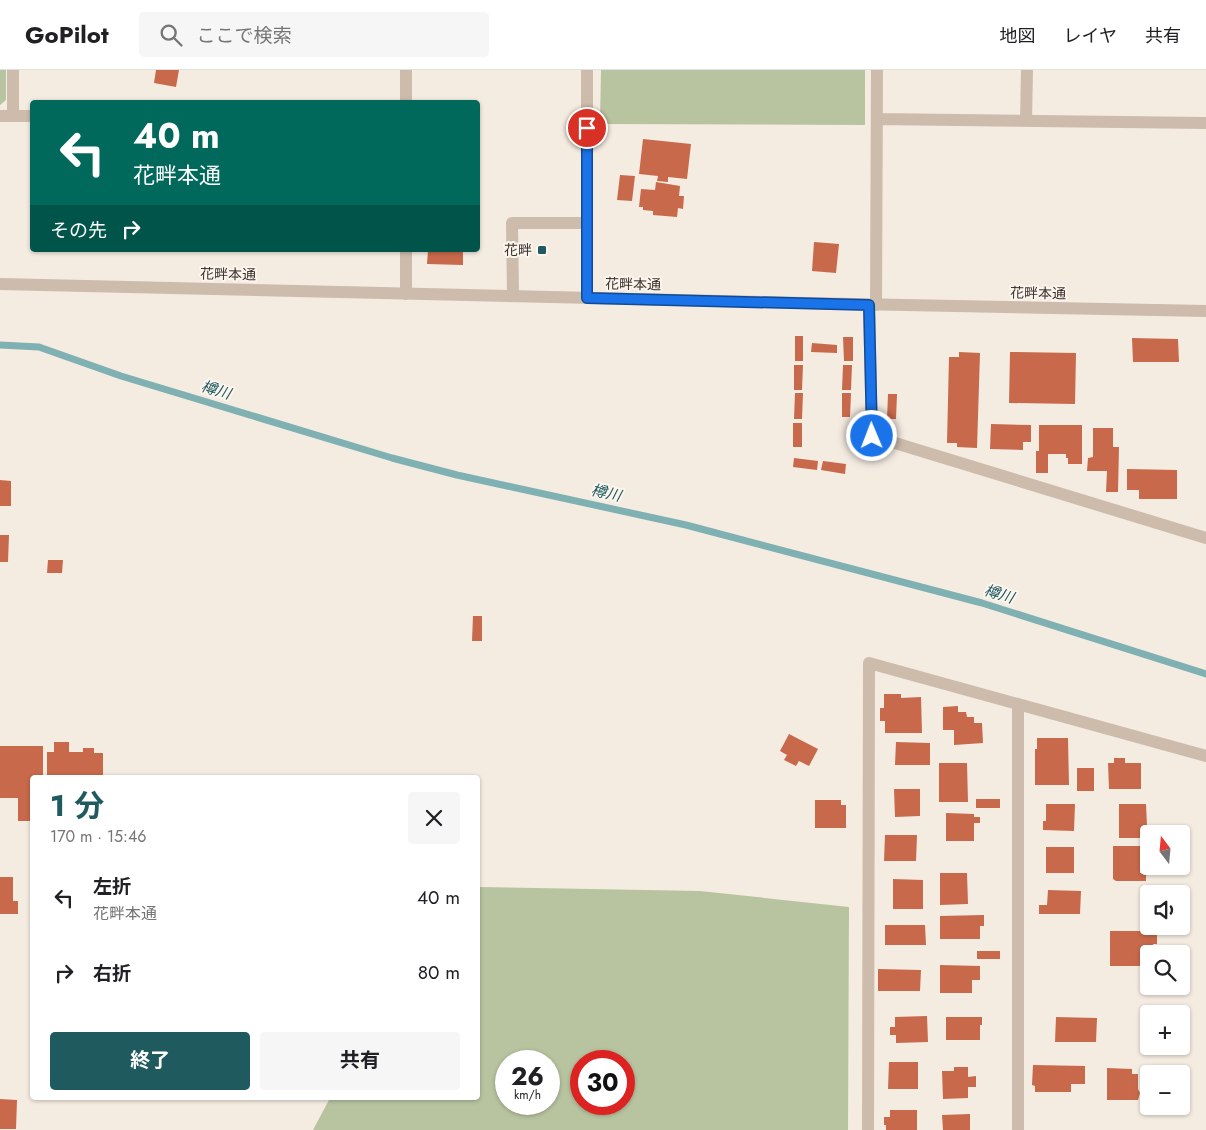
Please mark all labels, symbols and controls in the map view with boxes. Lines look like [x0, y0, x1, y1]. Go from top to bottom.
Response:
search box [139, 12, 489, 57]
text: GoPilot [25, 17, 109, 52]
icon: search [157, 21, 185, 49]
text: ここで検索 [197, 22, 292, 49]
text: 地図 [1000, 23, 1036, 49]
text: レイヤ [1064, 23, 1117, 49]
text: 共有 [1145, 23, 1181, 49]
pin [566, 107, 608, 149]
text: 40 m [133, 111, 220, 161]
icon: arrive [573, 114, 601, 142]
icon: left [50, 120, 115, 185]
text: 花畔本通 [133, 159, 221, 191]
icon: right [117, 215, 145, 243]
text: その先 [50, 217, 107, 244]
place label: 花畔 [504, 240, 532, 260]
marker: 花畔 [536, 244, 548, 256]
street label: 花畔本通 [200, 264, 256, 284]
street label: 花畔本通 [605, 274, 661, 294]
street label: 花畔本通 [1010, 283, 1066, 303]
water label: 樽川 [198, 375, 235, 405]
position arrow [845, 409, 897, 461]
water label: 樽川 [589, 479, 625, 508]
water label: 樽川 [981, 579, 1018, 609]
text: 1 分 [50, 784, 104, 827]
button: close [408, 792, 460, 844]
text: 170 m · 15:46 [50, 825, 146, 848]
north arrow [1140, 825, 1190, 875]
map controls [1140, 825, 1190, 1115]
text: 左折 [93, 873, 131, 900]
icon: left [50, 884, 78, 912]
text: 40 m [417, 884, 460, 911]
button: sound [1140, 885, 1190, 935]
text: 花畔本通 [93, 902, 157, 925]
button: search [1140, 945, 1190, 995]
icon: right [50, 959, 78, 987]
text: 80 m [418, 959, 460, 986]
text: 右折 [93, 960, 131, 987]
button: + [1140, 1005, 1190, 1055]
button: 終了 [50, 1032, 250, 1090]
button: 共有 [260, 1032, 460, 1090]
speed limit sign: 30 [570, 1050, 635, 1115]
text: 26 [511, 1058, 544, 1094]
button: − [1140, 1065, 1190, 1115]
text: km/h [514, 1086, 541, 1104]

